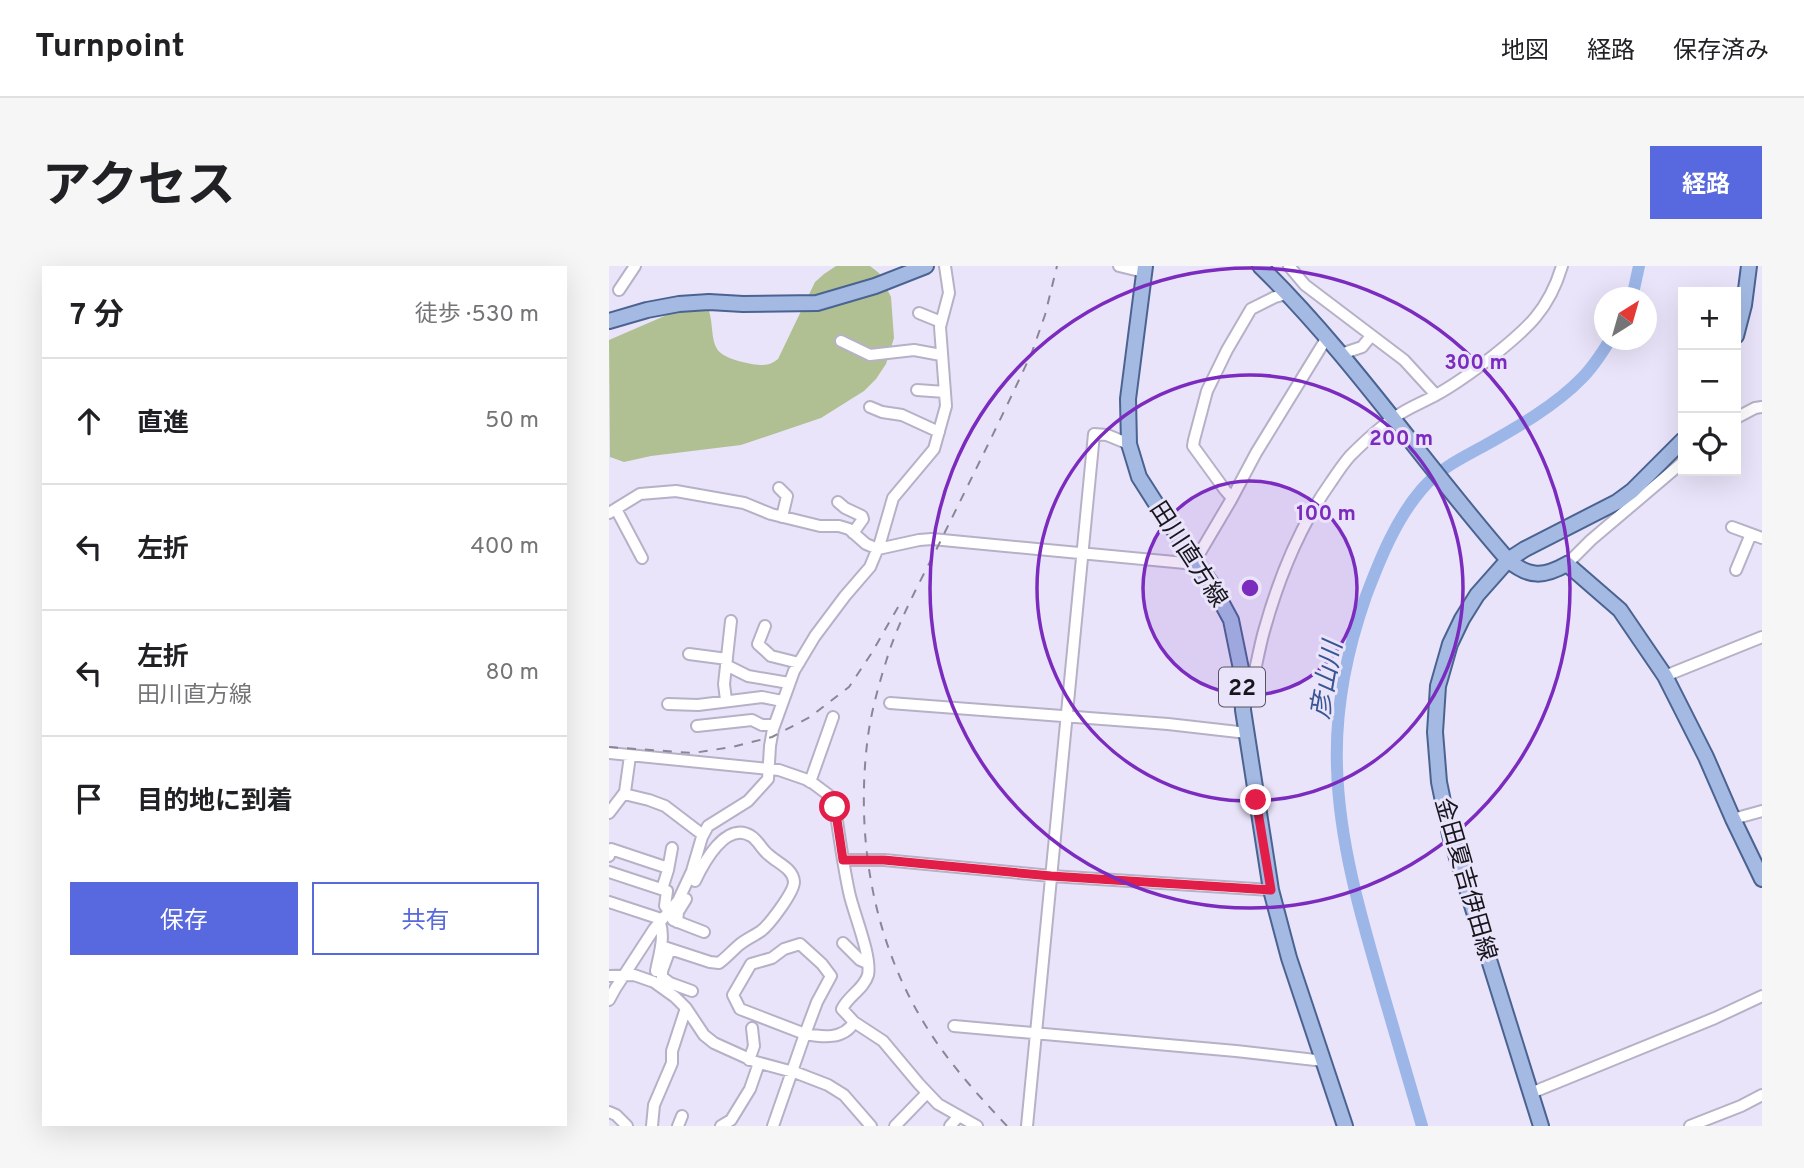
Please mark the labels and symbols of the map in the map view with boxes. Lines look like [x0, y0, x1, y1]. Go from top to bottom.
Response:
north arrow [1594, 287, 1657, 350]
text: 300 m [1444, 350, 1508, 377]
text: 200 m [1369, 426, 1433, 453]
street label: 田川直方線 [1142, 497, 1233, 614]
text: 100 m [1296, 501, 1356, 528]
centre of rings [1238, 576, 1262, 600]
water label: 彦山川 [1305, 636, 1352, 722]
road number: 22 [1219, 668, 1265, 706]
route end [1240, 784, 1271, 815]
route start [819, 791, 850, 822]
street label: 金田夏吉伊田線 [1427, 795, 1502, 964]

